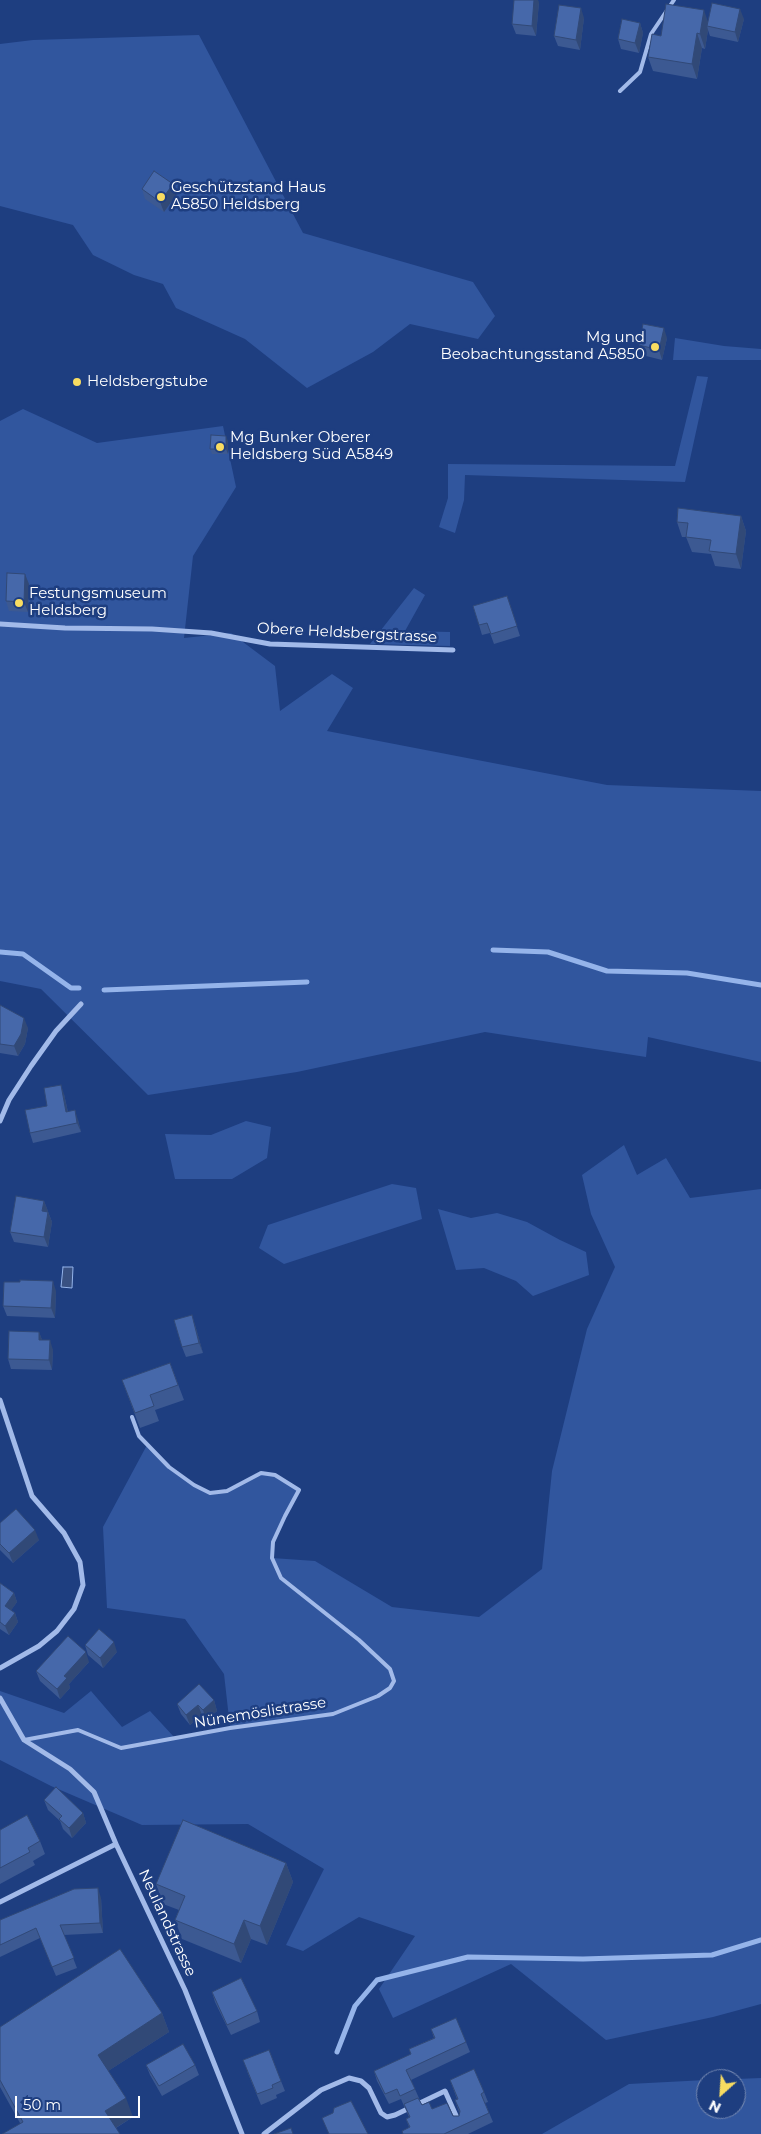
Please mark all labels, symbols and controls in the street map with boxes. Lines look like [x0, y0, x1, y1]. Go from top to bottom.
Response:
place label: Geschützstand Haus A5850 Heldsberg [171, 179, 326, 214]
marker: Geschützstand Haus A5850 Heldsberg [155, 191, 167, 203]
place label: Mg und Beobachtungsstand A5850 [440, 329, 645, 364]
marker: Mg und Beobachtungsstand A5850 [649, 341, 661, 353]
place label: Heldsbergstube [87, 373, 208, 391]
marker: Heldsbergstube [71, 376, 83, 388]
place label: Mg Bunker Oberer Heldsberg Süd A5849 [230, 429, 393, 464]
marker: Mg Bunker Oberer Heldsberg Süd A5849 [214, 441, 226, 453]
place label: Festungsmuseum Heldsberg [29, 585, 167, 620]
marker: Festungsmuseum Heldsberg [13, 597, 25, 609]
street label: Obere Heldsbergstrasse [257, 619, 437, 647]
street label: Nünemöslistrasse [193, 1694, 327, 1732]
street label: Neulandstrasse [134, 1867, 200, 1979]
north arrow [696, 2069, 746, 2119]
scale bar [18, 2086, 142, 2118]
text: 50 m [23, 2095, 61, 2114]
text: N [706, 2096, 724, 2117]

